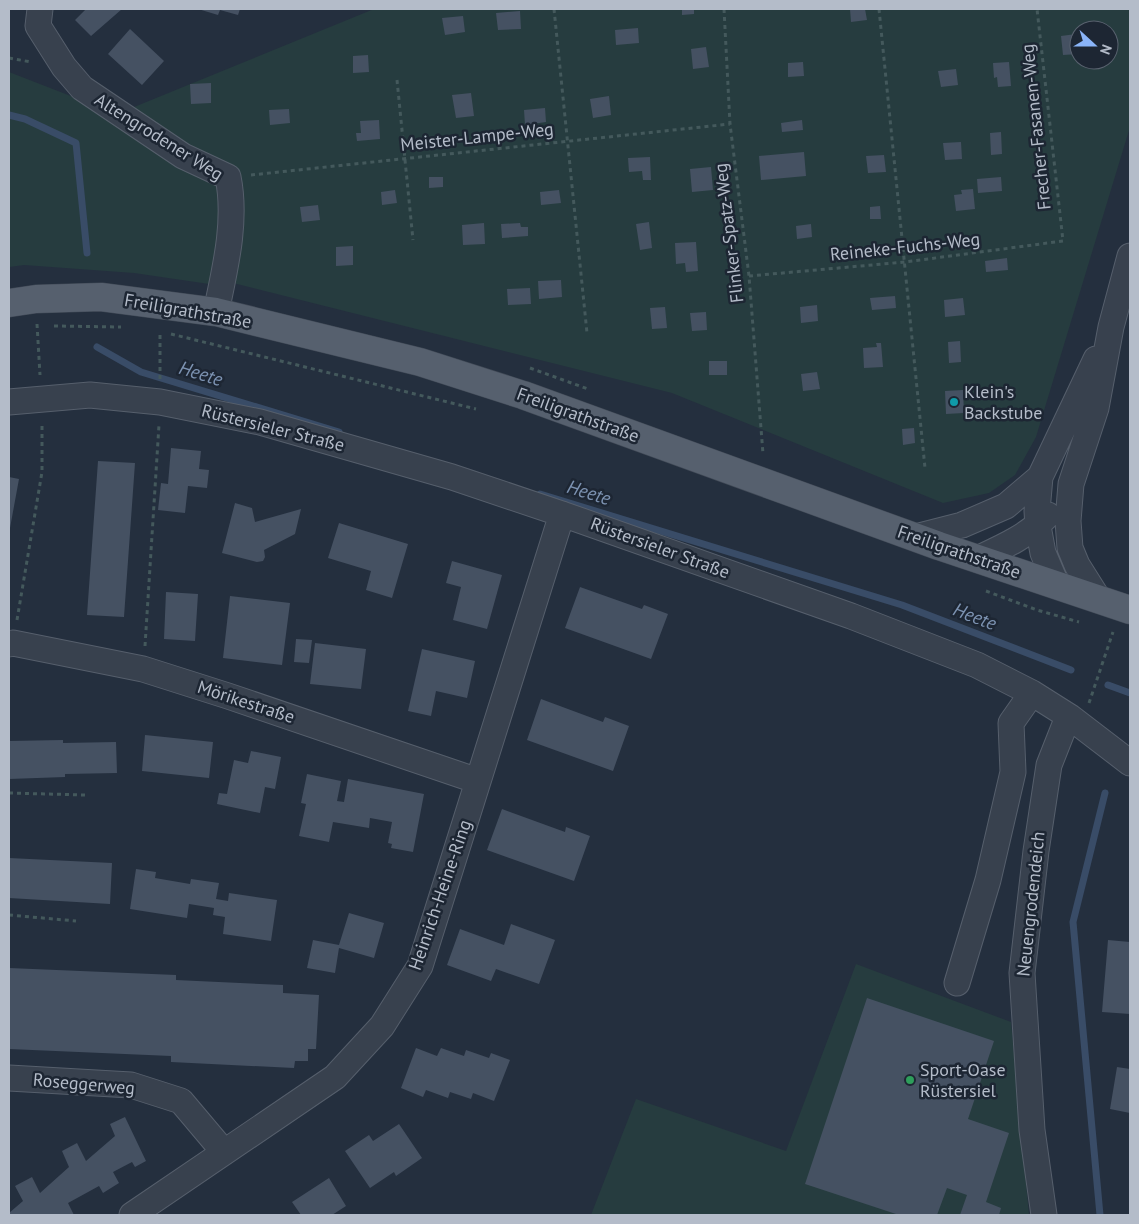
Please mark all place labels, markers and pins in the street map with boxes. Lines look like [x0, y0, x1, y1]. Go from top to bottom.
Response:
place label: Klein's Backstube [964, 380, 1042, 424]
marker: Klein's Backstube [948, 396, 960, 408]
place label: Sport-Oase Rüstersiel [920, 1058, 1006, 1102]
marker: Sport-Oase Rüstersiel [904, 1074, 916, 1086]

